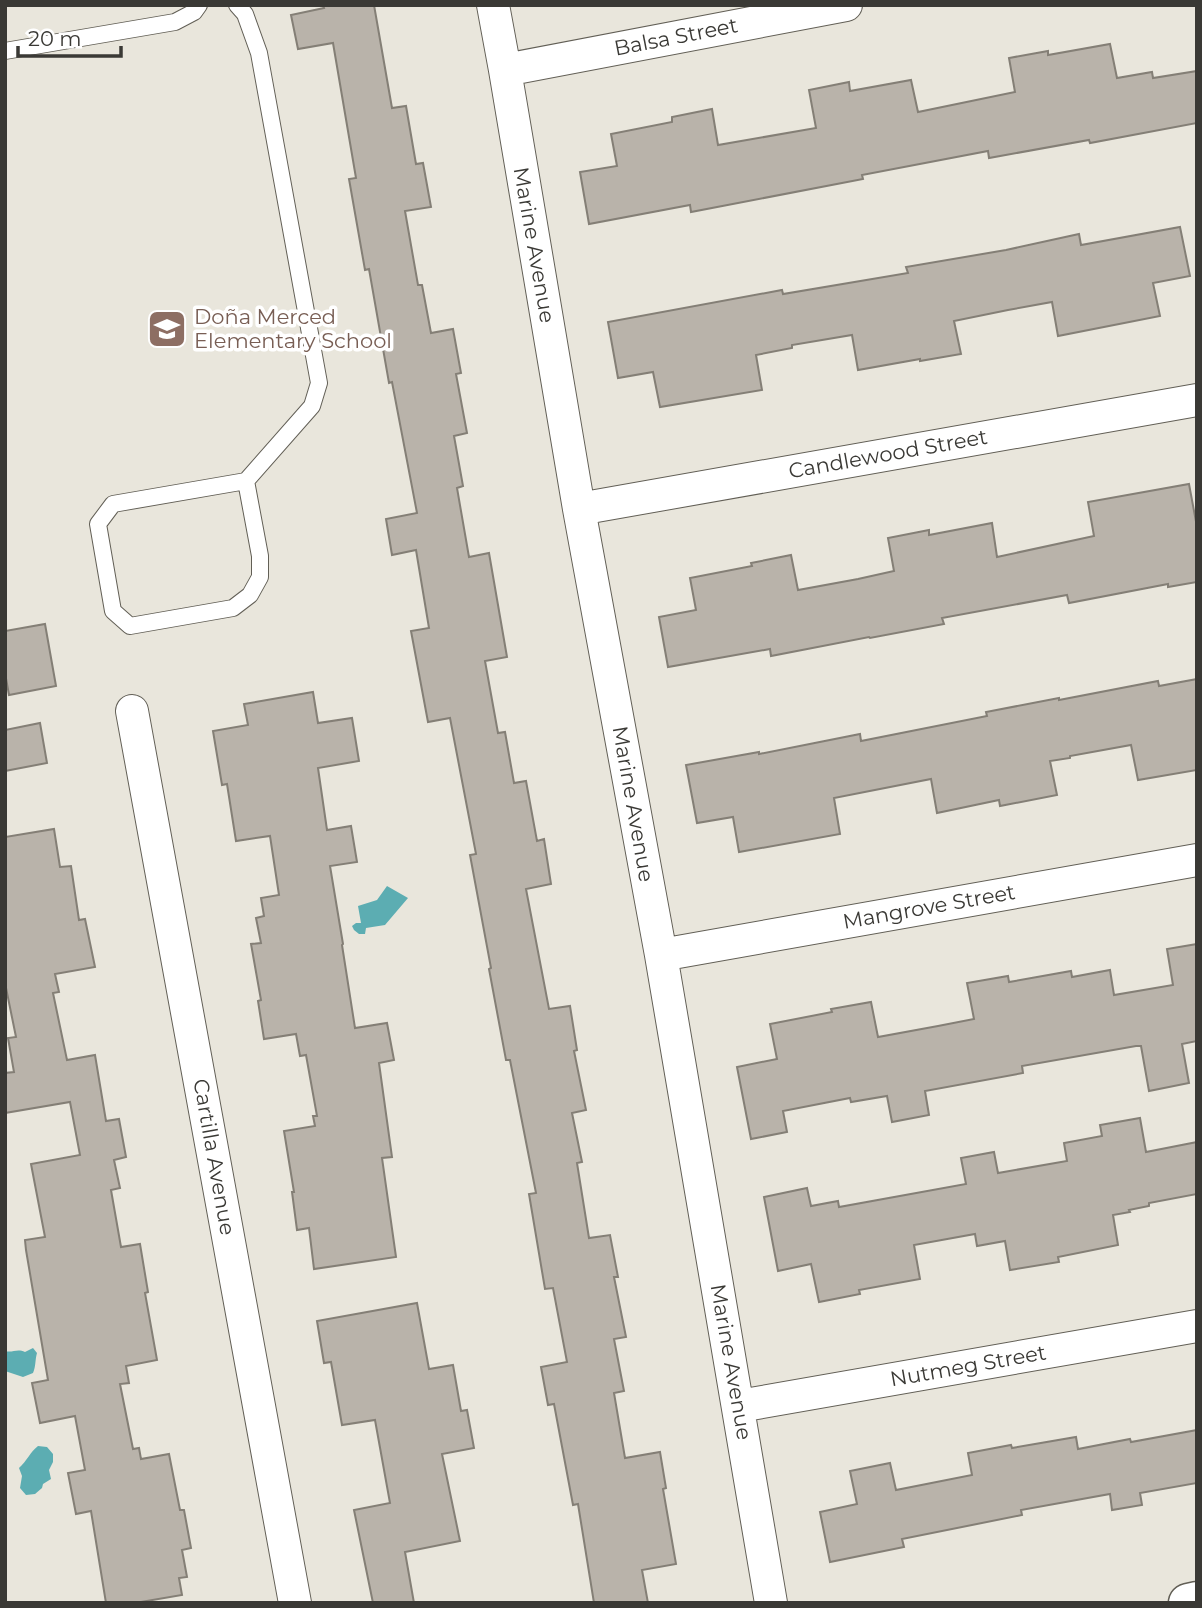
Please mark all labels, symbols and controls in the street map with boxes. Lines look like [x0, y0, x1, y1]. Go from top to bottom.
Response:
street label: Balsa Street [612, 12, 740, 61]
scale bar [18, 14, 121, 58]
text: 20 m [28, 26, 82, 51]
street label: Marine Avenue [508, 165, 561, 325]
place label: Doña Merced Elementary School [194, 304, 392, 353]
school or university icon: Doña Merced Elementary School [146, 308, 188, 350]
street label: Candlewood Street [787, 424, 989, 483]
street label: Marine Avenue [607, 724, 660, 884]
street label: Mangrove Street [841, 879, 1017, 934]
street label: Cartilla Avenue [188, 1077, 241, 1237]
street label: Marine Avenue [705, 1282, 758, 1442]
street label: Nutmeg Street [888, 1339, 1048, 1392]

